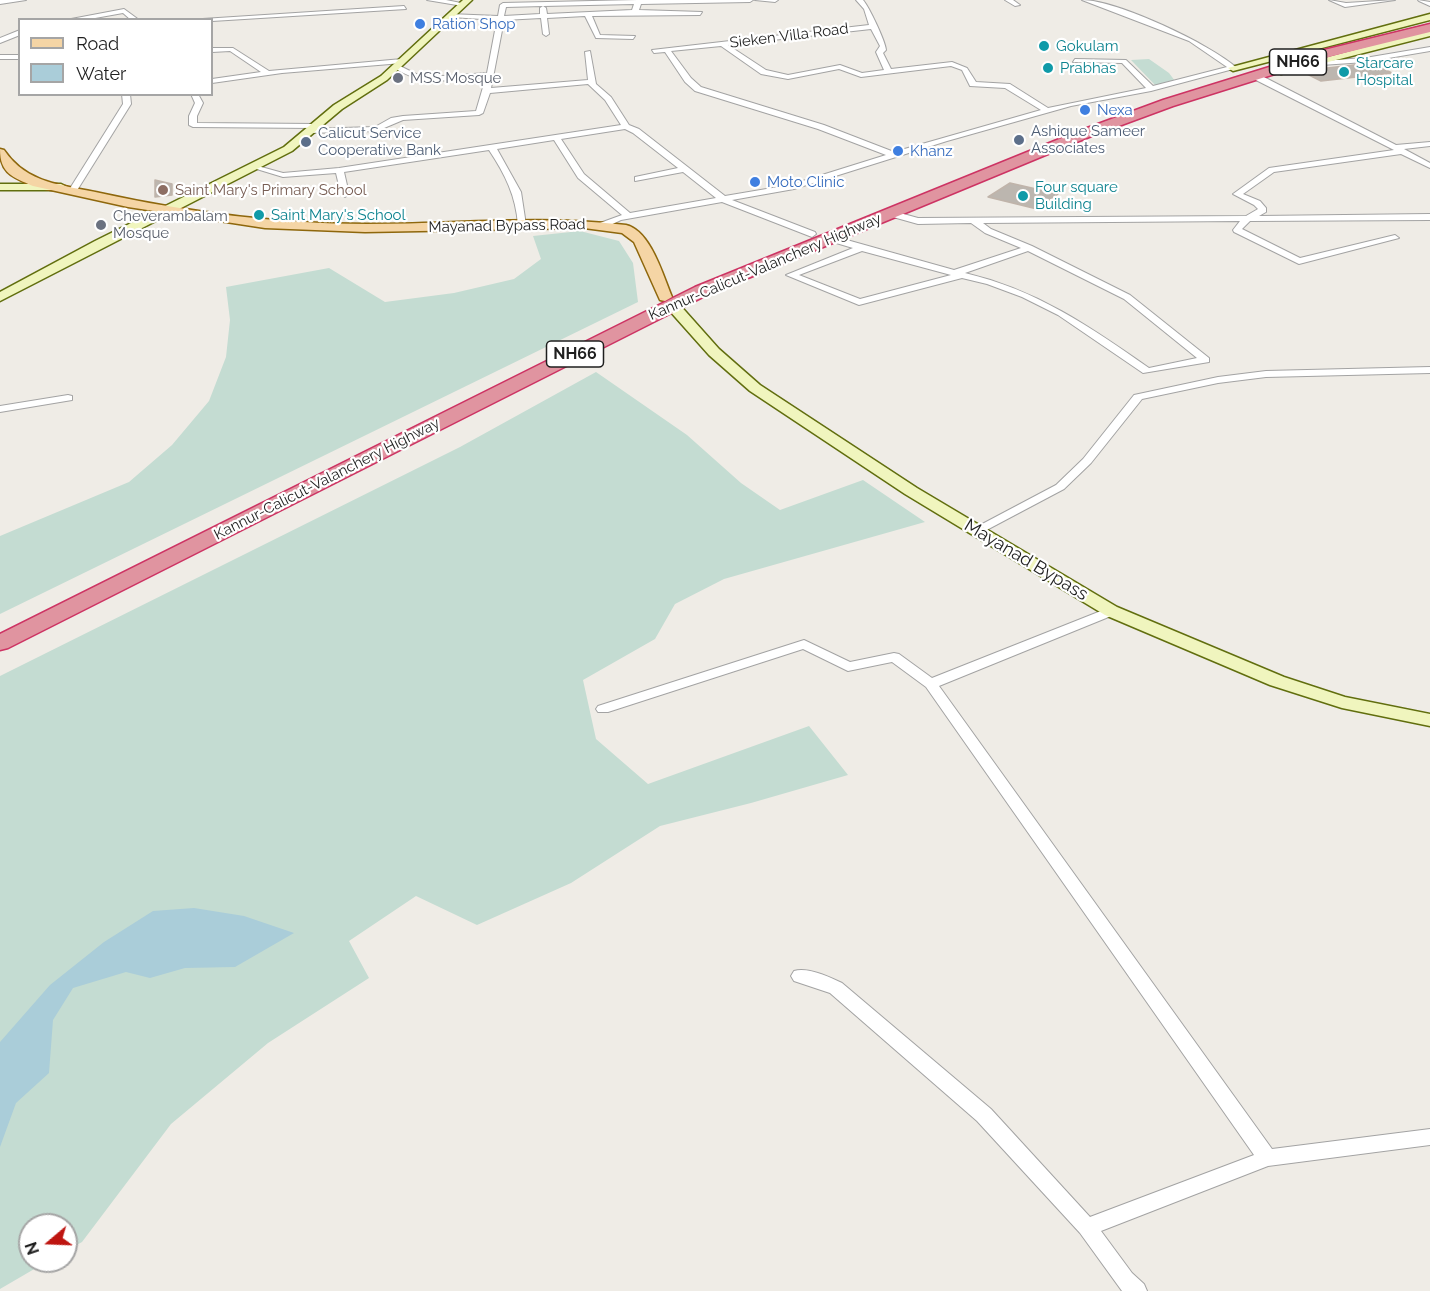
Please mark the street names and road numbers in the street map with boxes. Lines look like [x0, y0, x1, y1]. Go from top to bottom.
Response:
street label: Sieken Villa Road [729, 20, 849, 52]
road number: NH66 [1270, 49, 1326, 75]
street label: Kannur-Calicut-Valanchery Highway [646, 210, 884, 324]
street label: Mayanad Bypass Road [428, 216, 586, 236]
road number: NH66 [546, 341, 604, 367]
street label: Kannur-Calicut-Valanchery Highway [211, 414, 443, 544]
street label: Mayanad Bypass [960, 515, 1092, 605]

